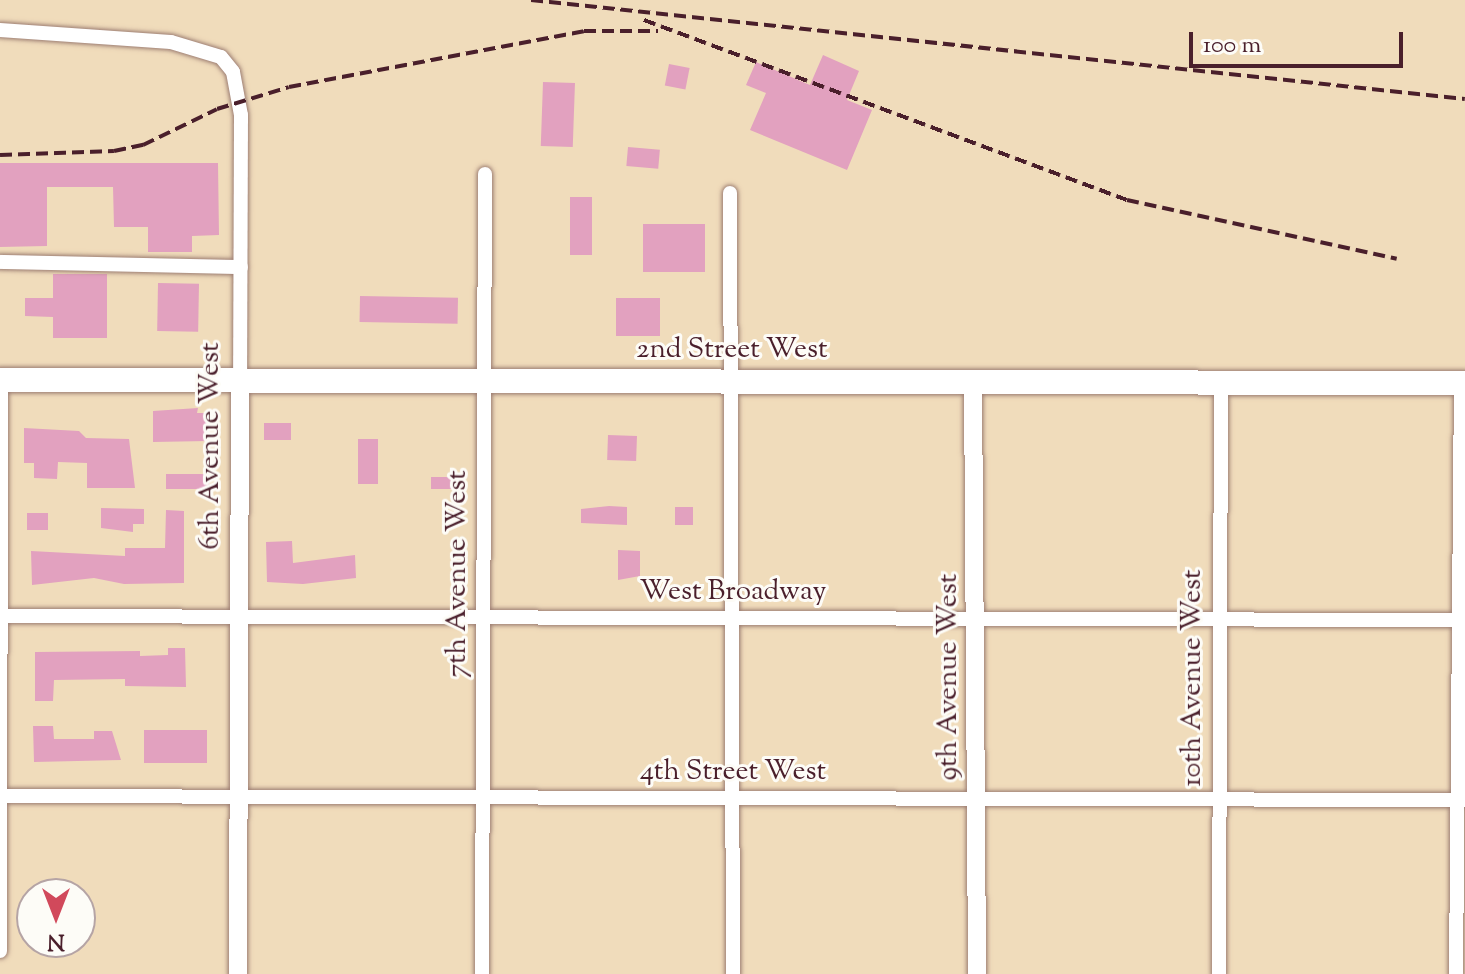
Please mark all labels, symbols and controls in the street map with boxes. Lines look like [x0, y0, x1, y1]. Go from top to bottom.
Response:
scale bar [1193, 16, 1407, 66]
text: 100 m [1203, 29, 1261, 63]
street label: 2nd Street West [636, 333, 828, 367]
street label: 6th Avenue West [194, 342, 228, 550]
street label: 7th Avenue West [441, 470, 475, 678]
street label: 10th Avenue West [1176, 569, 1210, 787]
street label: 9th Avenue West [932, 574, 966, 780]
street label: West Broadway [640, 575, 826, 609]
street label: 4th Street West [640, 755, 826, 789]
north arrow [16, 878, 96, 958]
text: N [47, 924, 65, 956]

